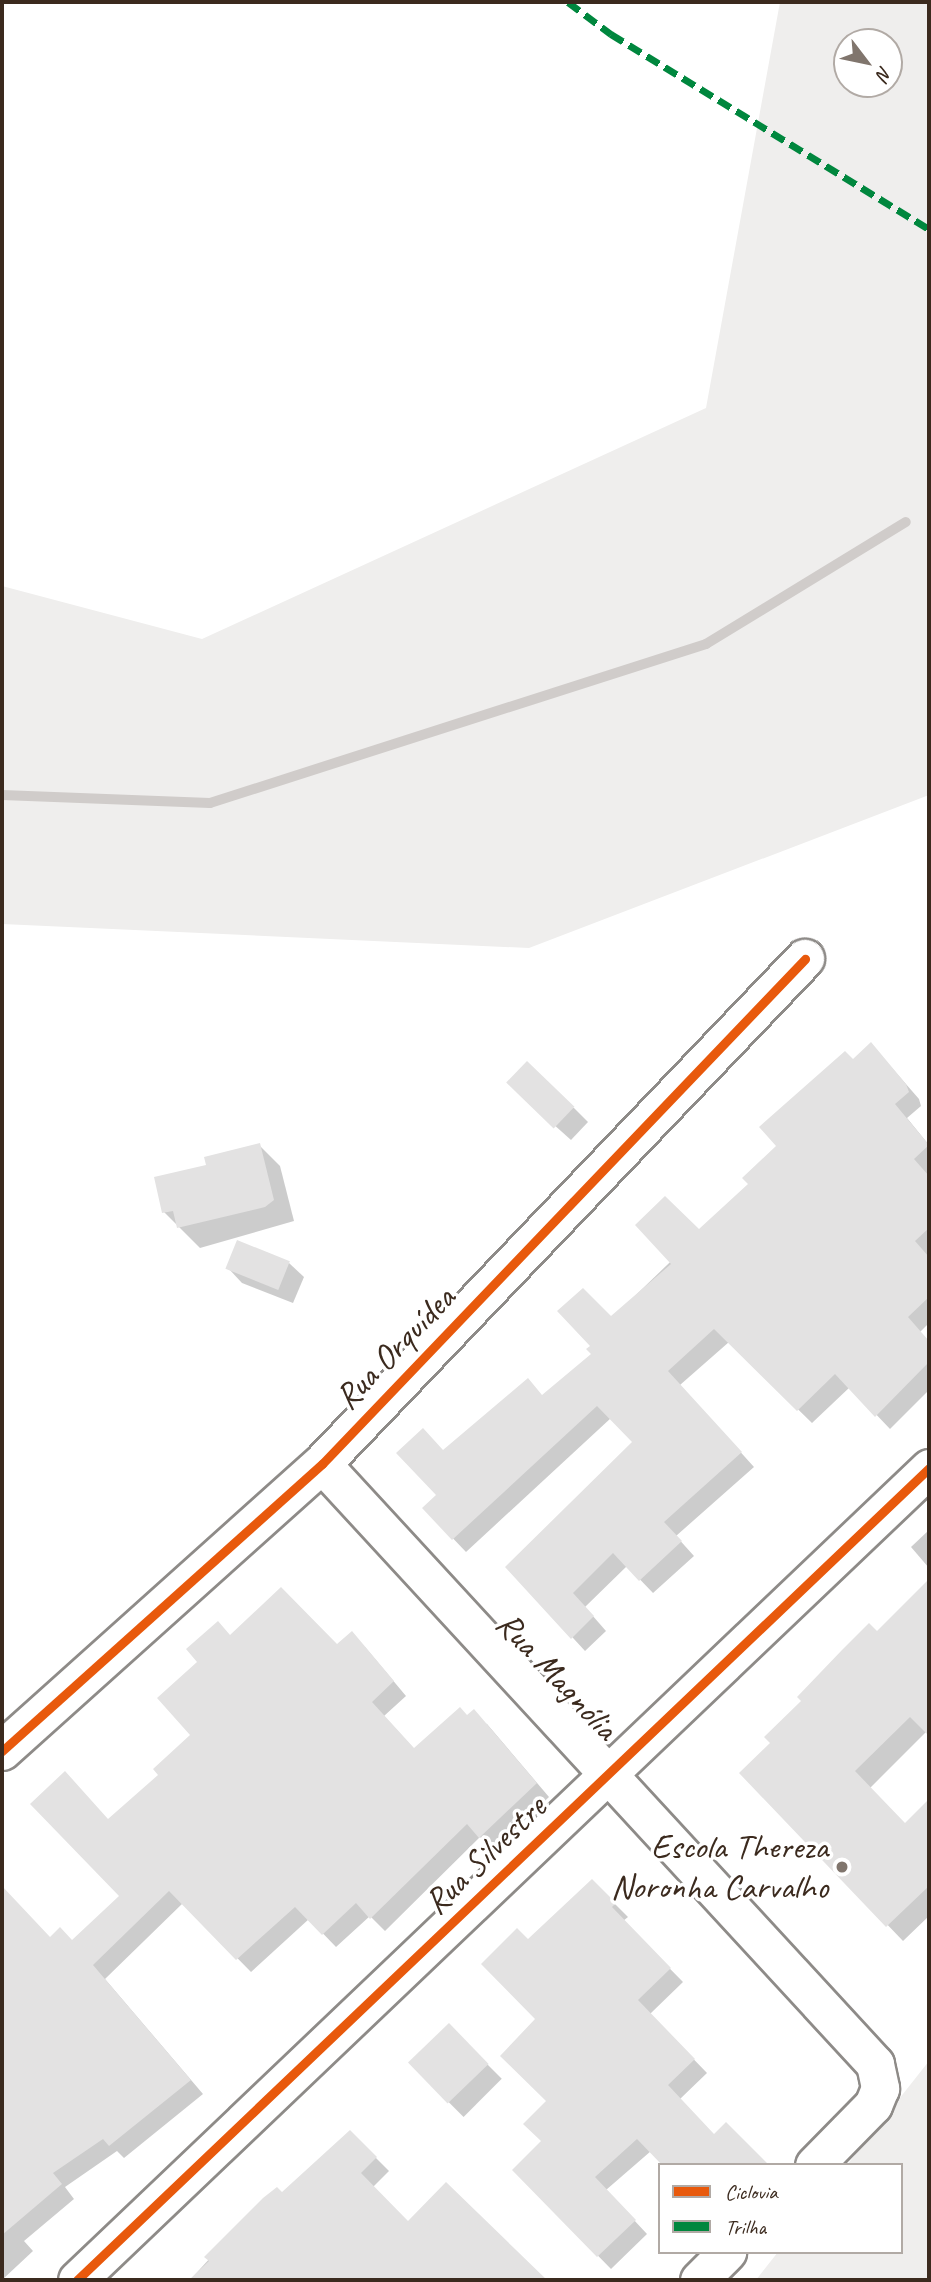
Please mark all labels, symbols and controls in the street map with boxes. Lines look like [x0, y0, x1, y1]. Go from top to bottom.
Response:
north arrow [833, 28, 903, 98]
text: N [871, 62, 897, 84]
street label: Rua Orquídea [326, 1278, 464, 1418]
street label: Rua Magnólia [487, 1603, 627, 1749]
street label: Rua Silvestre [415, 1786, 555, 1924]
place label: Escola Thereza Noronha Carvalho [611, 1826, 828, 1908]
marker: Escola Thereza Noronha Carvalho [834, 1859, 850, 1875]
legend [658, 2163, 903, 2254]
text: Ciclovia [725, 2179, 777, 2205]
text: Trilha [725, 2214, 766, 2240]

